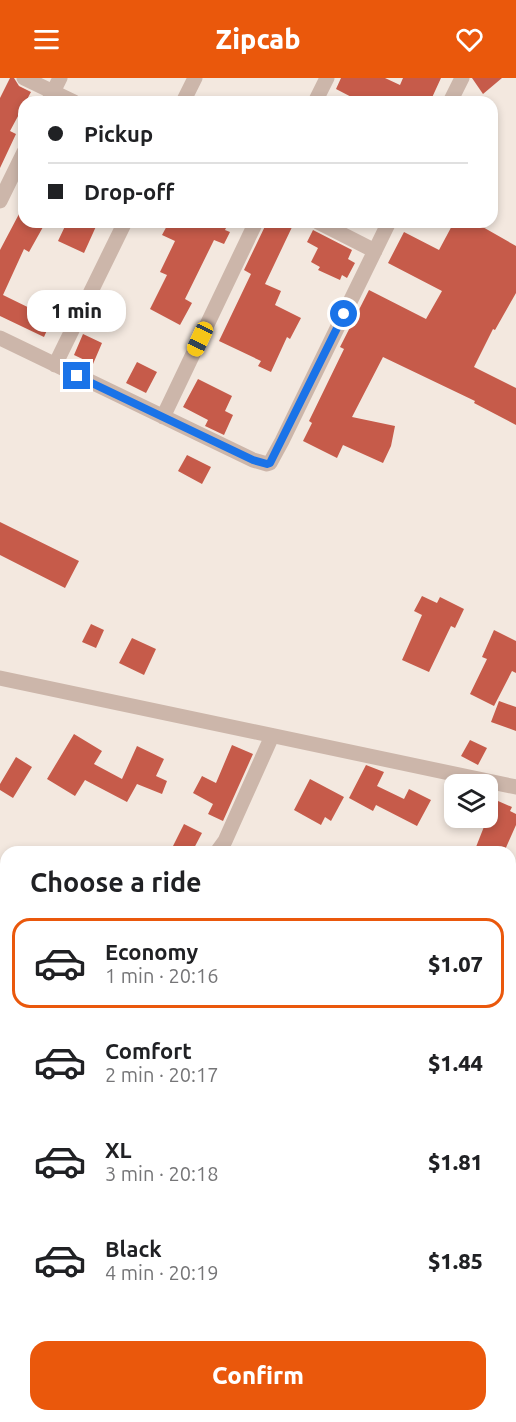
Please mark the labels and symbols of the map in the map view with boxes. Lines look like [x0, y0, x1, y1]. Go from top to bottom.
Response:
callout: 1 min [28, 289, 127, 331]
route start [330, 300, 357, 327]
car [184, 319, 216, 359]
route end [63, 362, 90, 389]

